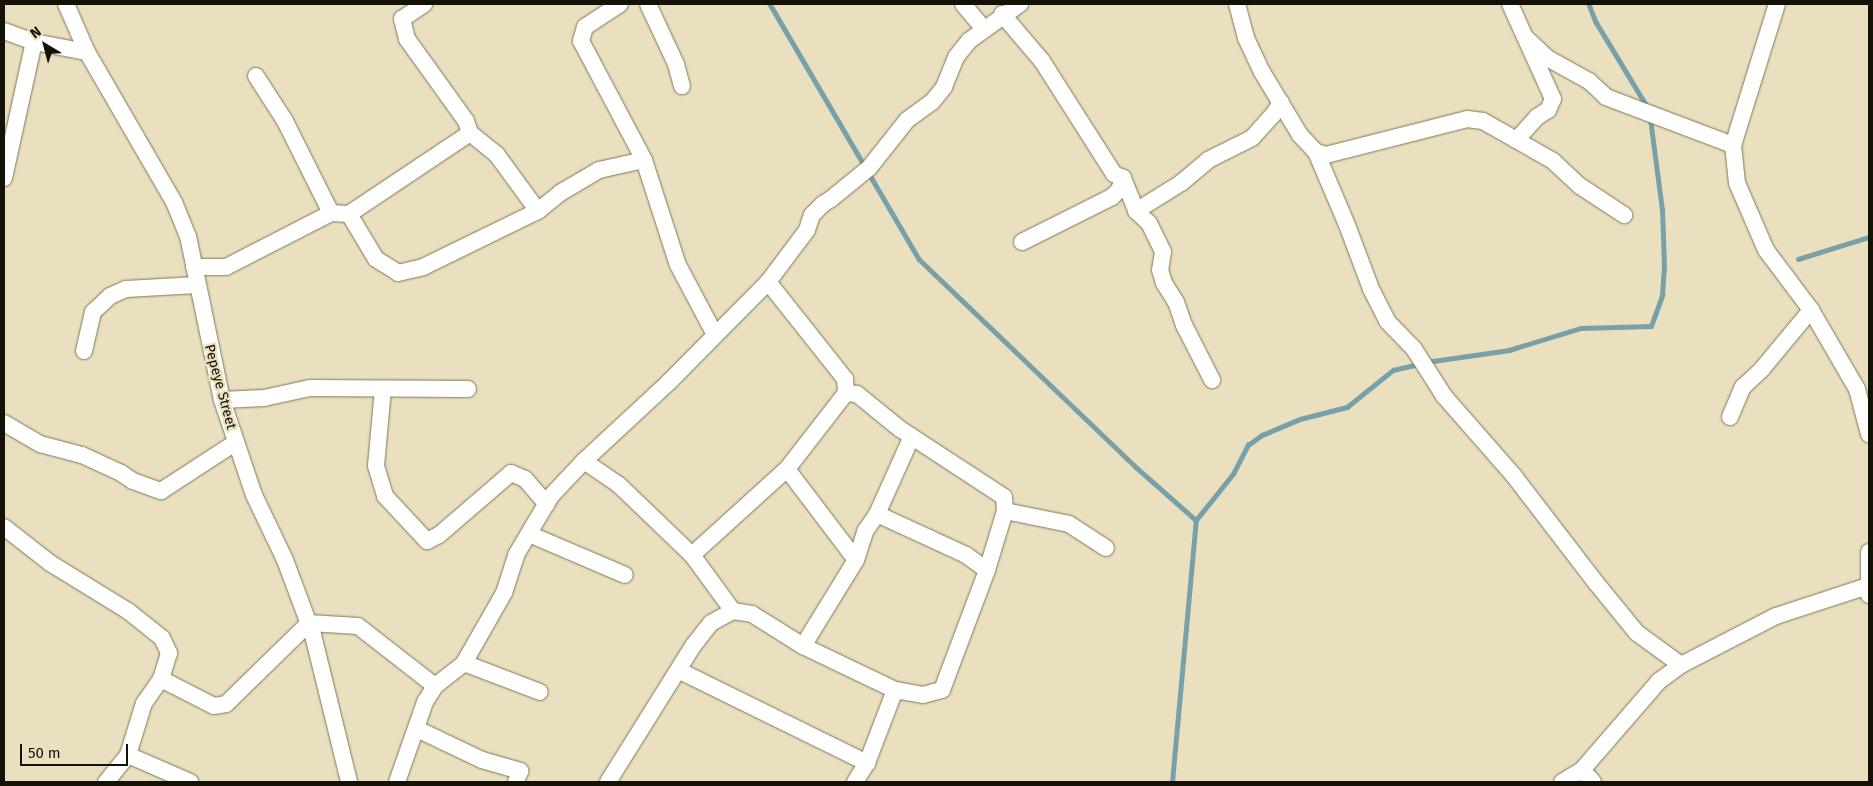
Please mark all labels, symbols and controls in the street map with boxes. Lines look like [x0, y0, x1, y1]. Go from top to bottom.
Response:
north arrow [20, 20, 70, 70]
text: N [27, 23, 44, 42]
street label: Pepeye Street [201, 343, 239, 431]
scale bar [22, 734, 130, 766]
text: 50 m [28, 744, 61, 762]

